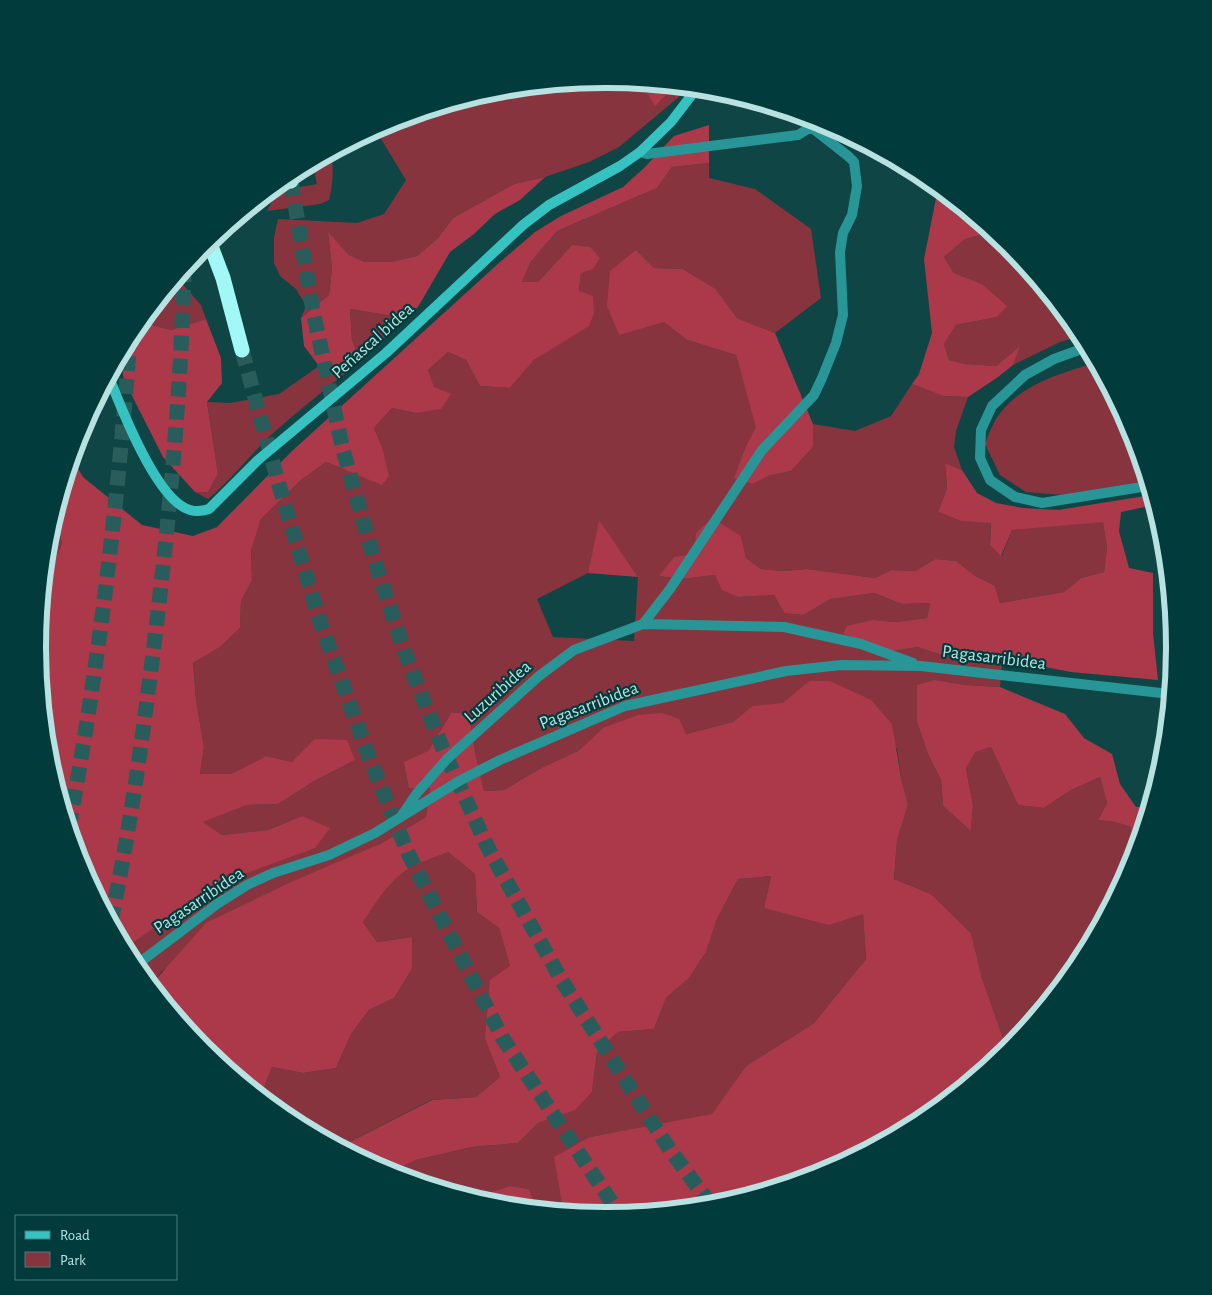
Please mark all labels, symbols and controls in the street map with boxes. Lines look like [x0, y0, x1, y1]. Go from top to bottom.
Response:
street label: Peñascal bidea [329, 300, 417, 382]
street label: Pagasarribidea [941, 643, 1047, 673]
street label: Luzuribidea [461, 658, 535, 726]
street label: Pagasarribidea [537, 679, 641, 733]
street label: Pagasarribidea [151, 864, 247, 938]
legend [15, 1215, 178, 1280]
text: Road [60, 1228, 90, 1243]
text: Park [60, 1253, 86, 1268]

